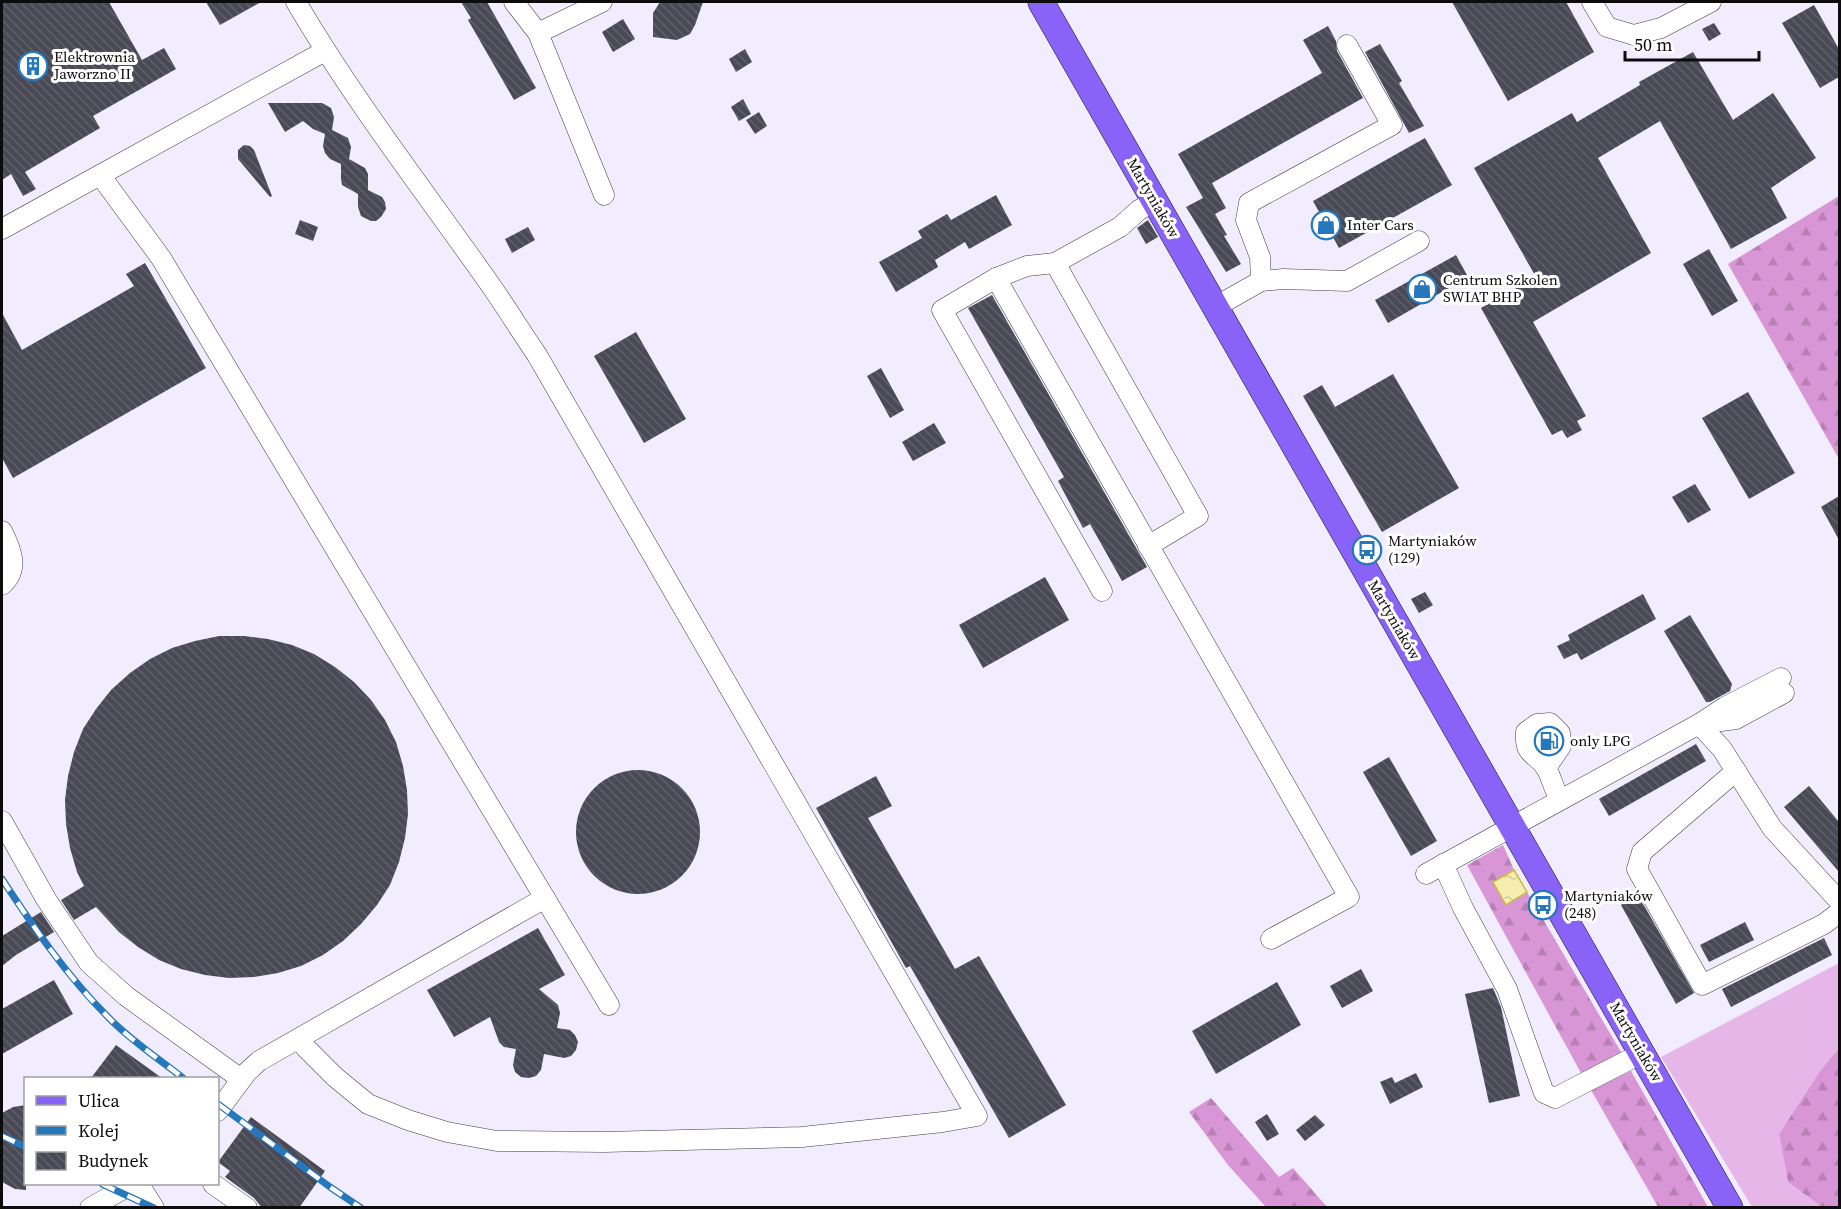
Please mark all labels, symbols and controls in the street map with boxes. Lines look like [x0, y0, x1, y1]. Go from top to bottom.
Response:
scale bar [1625, 24, 1758, 62]
text: 50 m [1634, 32, 1672, 57]
place label: Elektrownia Jaworzno II [53, 46, 136, 84]
building icon: Elektrownia Jaworzno II [17, 50, 49, 82]
street label: Martyniaków [1122, 154, 1185, 242]
shop icon: Inter Cars [1310, 209, 1342, 241]
place label: Inter Cars [1347, 214, 1414, 235]
place label: Centrum Szkolen SWIAT BHP [1443, 269, 1558, 307]
shop icon: Centrum Szkolen SWIAT BHP [1406, 273, 1438, 305]
place label: Martyniaków (129) [1388, 530, 1477, 568]
bus stop icon: Martyniaków (129) [1351, 534, 1383, 566]
street label: Martyniaków [1363, 576, 1426, 664]
fuel station icon: only LPG [1533, 725, 1565, 757]
place label: only LPG [1570, 730, 1631, 751]
place label: Martyniaków (248) [1564, 885, 1653, 923]
bus stop icon: Martyniaków (248) [1527, 889, 1559, 921]
street label: Martyniaków [1605, 998, 1668, 1086]
legend [24, 1077, 219, 1185]
text: Ulica [78, 1088, 121, 1113]
text: Kolej [78, 1118, 119, 1143]
text: Budynek [78, 1148, 148, 1173]

